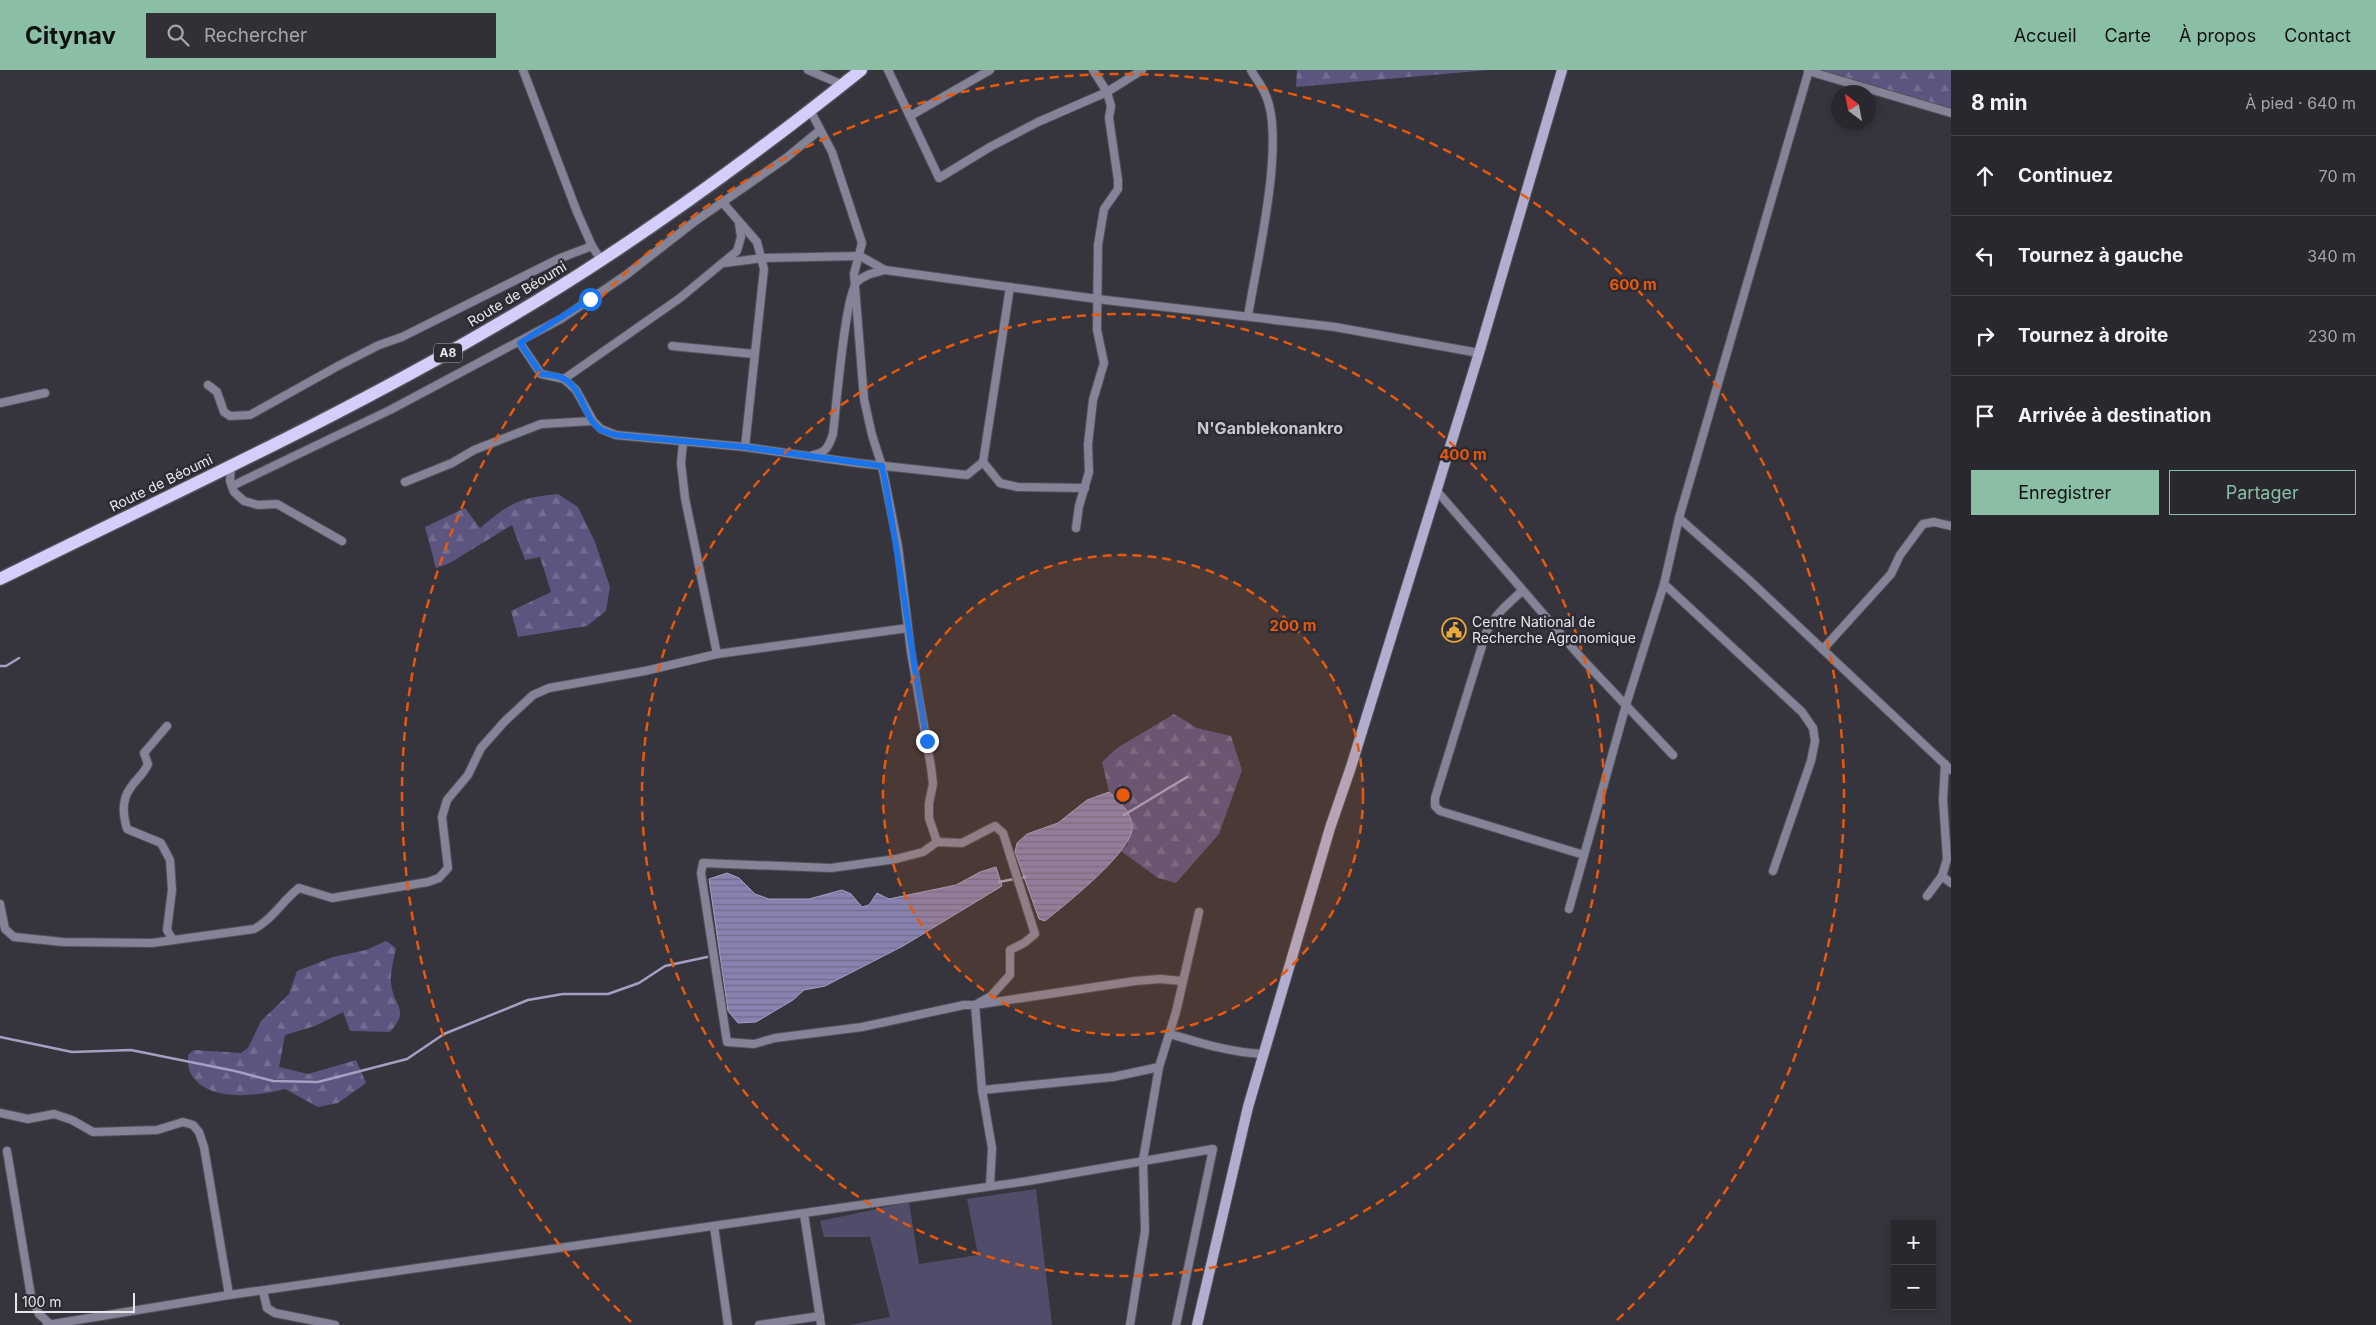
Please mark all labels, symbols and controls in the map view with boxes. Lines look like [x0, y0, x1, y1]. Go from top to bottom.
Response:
search box [146, 13, 496, 58]
text: Citynav [25, 21, 116, 50]
icon: search [164, 21, 192, 49]
text: Rechercher [204, 24, 307, 47]
text: Accueil [2014, 25, 2077, 46]
text: Carte [2105, 25, 2151, 46]
text: À propos [2179, 25, 2256, 46]
text: Contact [2284, 25, 2351, 46]
north arrow [1831, 85, 1876, 130]
text: 8 min [1971, 90, 2028, 115]
text: À pied · 640 m [2245, 93, 2356, 113]
icon: ahead [1971, 162, 1999, 190]
text: Continuez [2018, 164, 2113, 187]
text: 70 m [2319, 166, 2356, 186]
icon: left [1971, 242, 1999, 270]
text: Tournez à gauche [2018, 244, 2183, 267]
text: 340 m [2307, 246, 2356, 266]
street label: Route de Béoumi [464, 257, 569, 330]
text: 600 m [1609, 275, 1657, 294]
route start [579, 288, 602, 311]
icon: right [1971, 322, 1999, 350]
text: Tournez à droite [2018, 324, 2168, 347]
text: 230 m [2308, 326, 2356, 346]
road number: A8 [434, 344, 462, 362]
icon: arrive [1971, 402, 1999, 430]
text: Arrivée à destination [2018, 404, 2211, 427]
district label: N'Ganblekonankro [1197, 418, 1343, 438]
text: 400 m [1439, 445, 1487, 464]
street label: Route de Béoumi [107, 450, 215, 515]
button: Enregistrer [1971, 470, 2159, 515]
button: Partager [2169, 470, 2356, 515]
place label: Centre National de Recherche Agronomique [1472, 613, 1636, 646]
text: 200 m [1270, 616, 1316, 635]
public building icon: Centre National de Recherche Agronomique [1441, 617, 1467, 643]
route end [916, 730, 939, 753]
centre of rings [1114, 786, 1132, 804]
map controls [1891, 1220, 1936, 1310]
button: + [1891, 1220, 1936, 1265]
button: − [1891, 1265, 1936, 1310]
scale bar [15, 1290, 135, 1313]
text: 100 m [22, 1293, 62, 1310]

